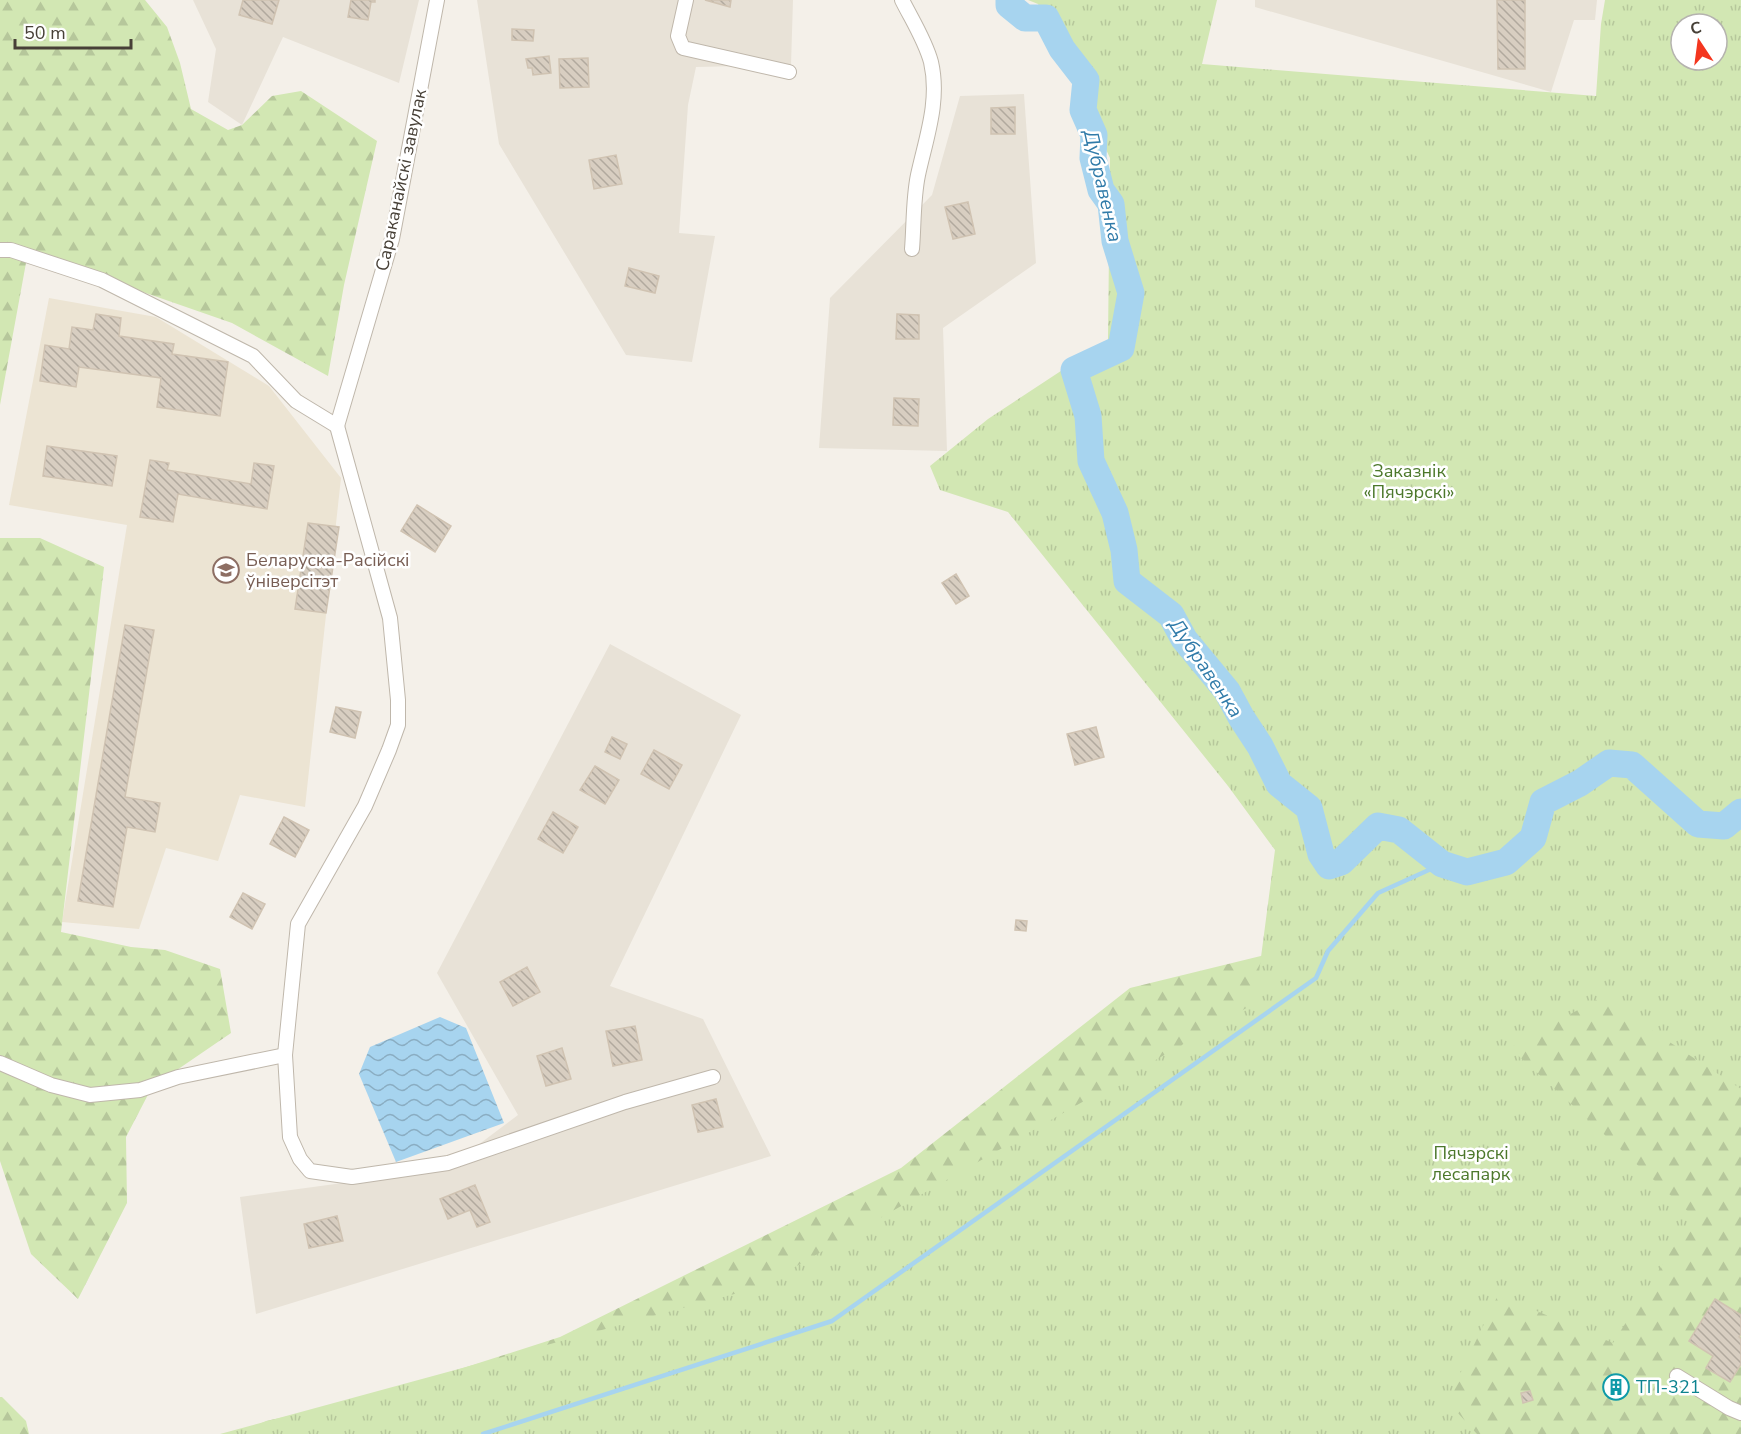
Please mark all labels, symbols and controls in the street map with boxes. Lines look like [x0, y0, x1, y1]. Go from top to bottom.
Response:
scale bar [15, 12, 130, 50]
north arrow [1669, 12, 1729, 72]
text: С [1688, 16, 1704, 40]
text: 50 m [24, 21, 66, 45]
street label: Сараканайскі завулак [370, 86, 432, 273]
water label: Дубравенка [1077, 126, 1129, 245]
park label: Заказнік «Пячэрскі» [1364, 459, 1454, 504]
place label: Беларуска-Расійскі ўніверсітэт [246, 548, 409, 593]
school or university icon: Беларуска-Расійскі ўніверсітэт [211, 555, 241, 585]
water label: Дубравенка [1162, 612, 1249, 723]
park label: Пячэрскі лесапарк [1432, 1141, 1511, 1186]
building icon: ТП-321 [1601, 1372, 1631, 1402]
place label: ТП-321 [1636, 1375, 1700, 1399]

